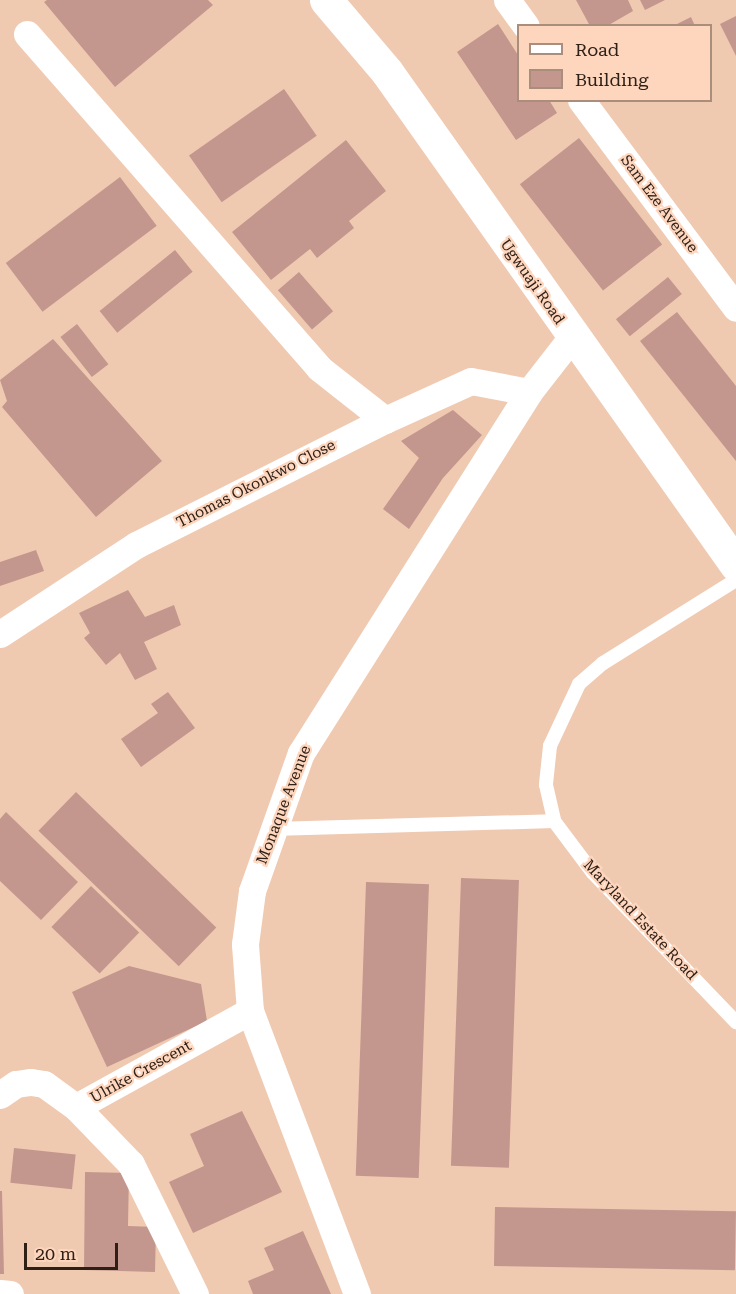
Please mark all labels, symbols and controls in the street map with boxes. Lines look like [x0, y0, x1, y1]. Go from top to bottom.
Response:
legend [517, 24, 712, 102]
text: Road [575, 39, 619, 60]
text: Building [575, 69, 649, 90]
street label: Sam Eze Avenue [616, 152, 702, 256]
street label: Ugwuaji Road [496, 236, 568, 328]
street label: Thomas Okonkwo Close [174, 436, 338, 532]
street label: Monaque Avenue [253, 743, 315, 867]
street label: Maryland Estate Road [579, 856, 701, 984]
street label: Ulrike Crescent [87, 1037, 195, 1107]
scale bar [27, 1231, 122, 1269]
text: 20 m [35, 1243, 76, 1264]

